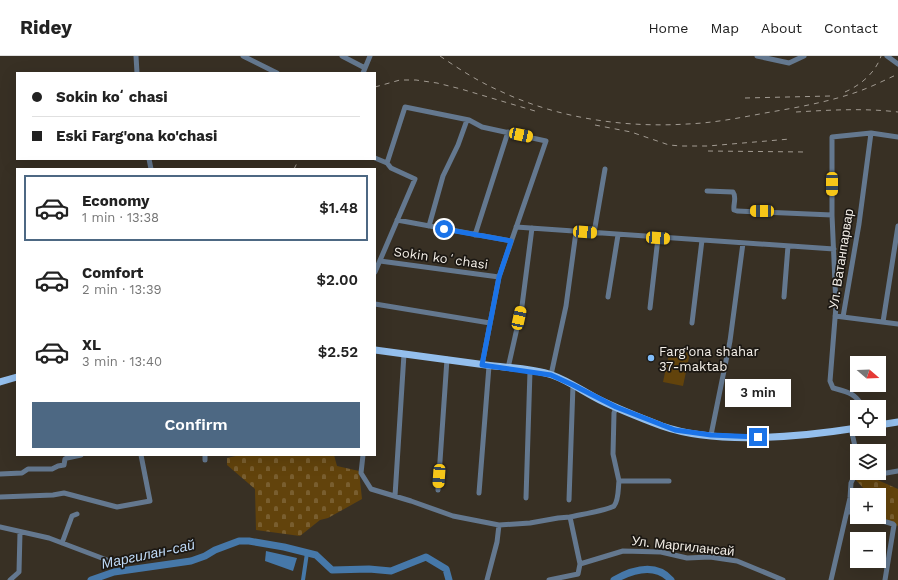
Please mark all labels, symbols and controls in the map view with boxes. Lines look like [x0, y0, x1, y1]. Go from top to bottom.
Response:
text: Ridey [20, 16, 72, 39]
text: Home [648, 20, 688, 36]
text: Map [710, 20, 739, 36]
text: About [761, 20, 802, 36]
text: Contact [824, 20, 878, 36]
text: Sokin koʻchasi [56, 88, 168, 106]
text: Eski Farg'ona ko'chasi [56, 127, 217, 145]
car [508, 127, 534, 143]
car [826, 172, 838, 196]
icon: car [34, 190, 70, 226]
text: Economy [82, 192, 149, 210]
text: $1.48 [319, 199, 358, 217]
car [750, 205, 774, 217]
street label: Ул. Ватанпарвар [826, 208, 856, 310]
text: 1 min · 13:38 [82, 210, 159, 225]
route start [435, 220, 453, 238]
car [573, 225, 597, 239]
car [646, 231, 670, 245]
street label: Sokin koʻchasi [393, 244, 489, 272]
icon: car [34, 262, 70, 298]
text: Comfort [82, 264, 143, 282]
text: $2.00 [317, 271, 358, 289]
text: 2 min · 13:39 [82, 282, 162, 297]
car [511, 305, 527, 331]
icon: car [34, 334, 70, 370]
text: XL [82, 336, 101, 354]
text: $2.52 [318, 343, 358, 361]
place label: Farg'ona shahar 37-maktab [659, 344, 759, 374]
marker: Farg'ona shahar 37-maktab [646, 353, 656, 363]
text: 3 min · 13:40 [82, 354, 162, 369]
north arrow [850, 356, 886, 392]
map controls [850, 356, 886, 568]
callout: 3 min [725, 379, 791, 407]
text: 3 min [740, 385, 776, 400]
button: locate [850, 400, 886, 436]
button: Confirm [32, 402, 360, 448]
route end [749, 428, 767, 446]
button: layers [850, 444, 886, 480]
car [432, 464, 446, 488]
button: + [850, 488, 886, 524]
button: − [850, 532, 886, 568]
street label: Ул. Маргилансай [631, 533, 735, 559]
water label: Маргилан-сай [100, 536, 196, 572]

